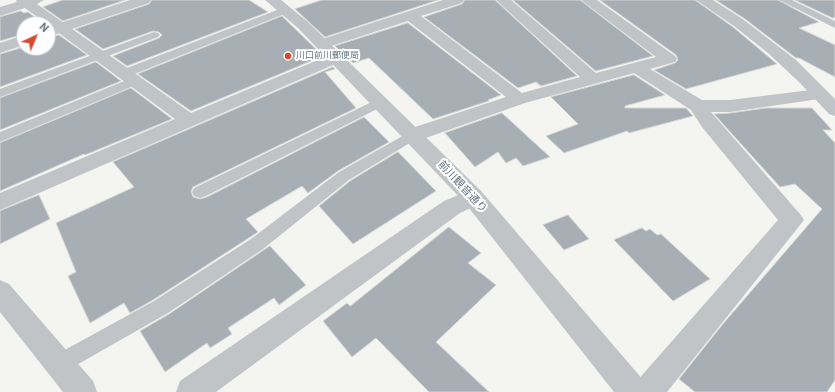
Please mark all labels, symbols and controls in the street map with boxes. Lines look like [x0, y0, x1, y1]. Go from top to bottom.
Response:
north arrow [16, 16, 56, 56]
text: N [37, 20, 51, 35]
marker: 川口前川郵便局 [283, 51, 293, 61]
place label: 川口前川郵便局 [296, 51, 359, 61]
street label: 前川観音通り [435, 158, 489, 216]

